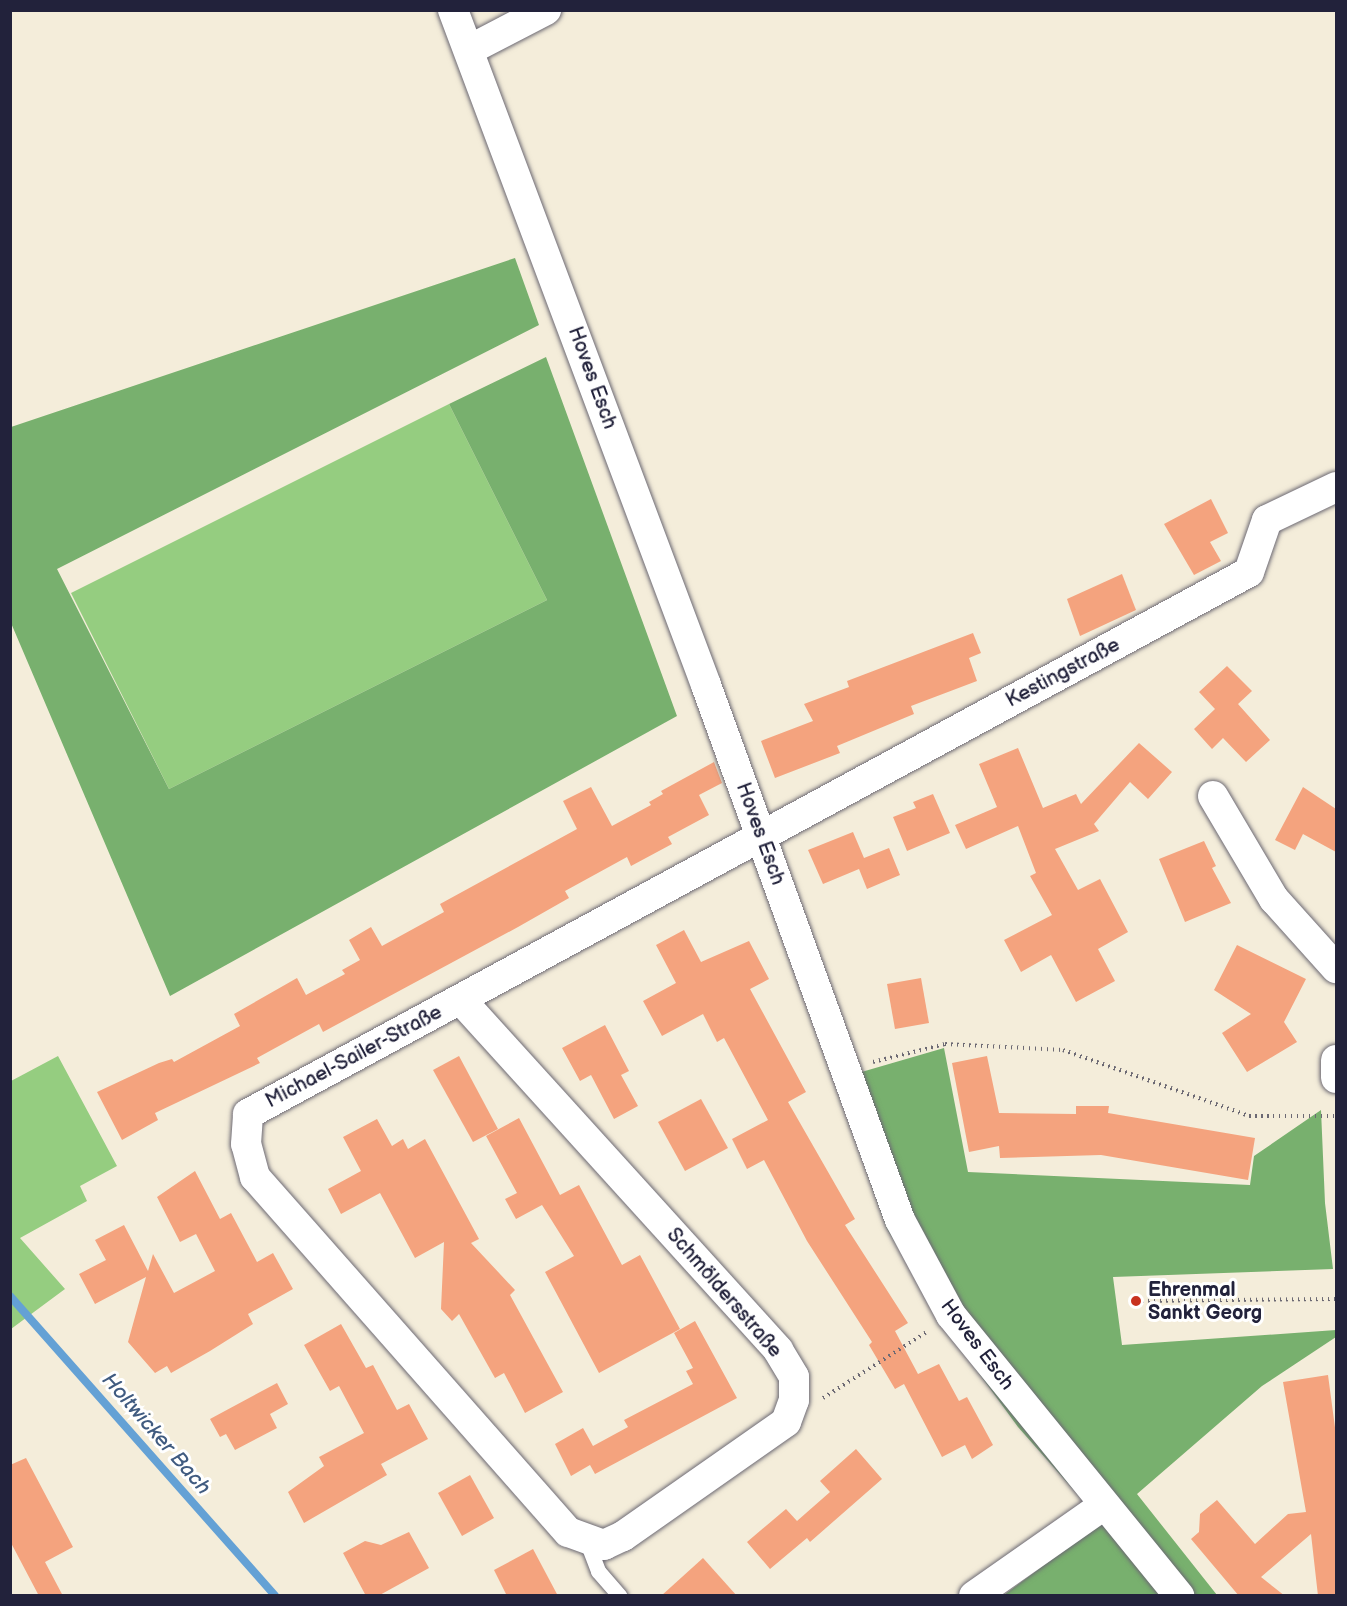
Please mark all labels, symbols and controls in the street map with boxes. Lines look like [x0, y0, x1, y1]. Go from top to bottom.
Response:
street label: Hoves Esch [562, 324, 622, 432]
street label: Kestingstraße [1002, 633, 1124, 713]
street label: Hoves Esch [730, 780, 790, 888]
street label: Michael-Sailer-Straße [262, 1000, 446, 1114]
street label: Schmöldersstraße [661, 1223, 787, 1363]
place label: Ehrenmal Sankt Georg [1148, 1278, 1262, 1325]
marker: Ehrenmal Sankt Georg [1129, 1294, 1143, 1308]
street label: Hoves Esch [935, 1295, 1019, 1395]
water label: Holtwicker Bach [96, 1368, 216, 1500]

